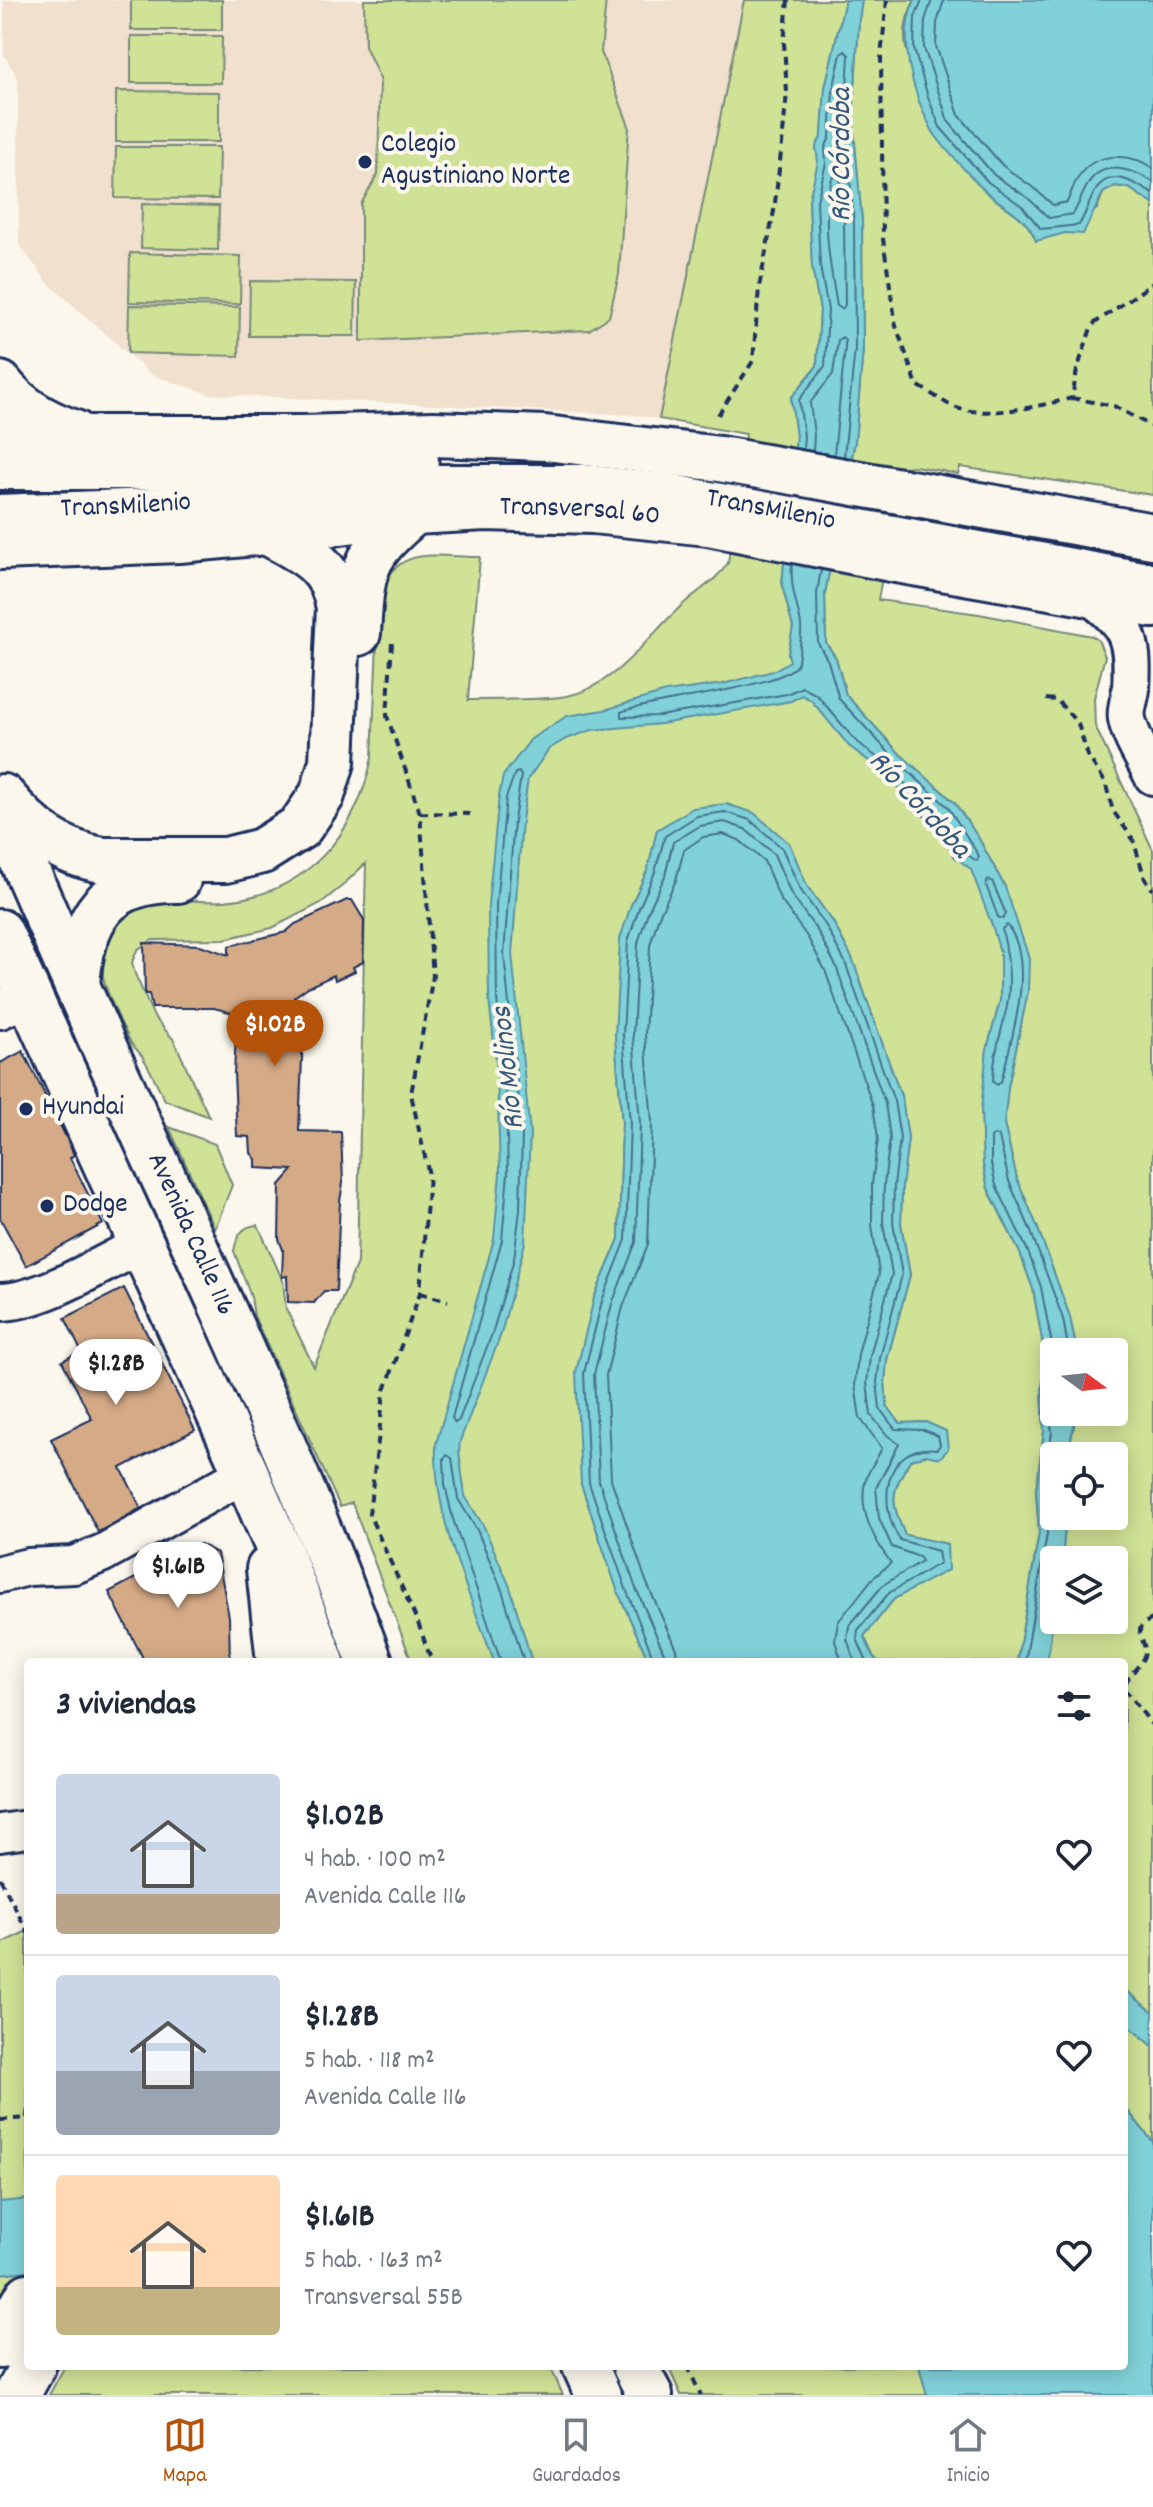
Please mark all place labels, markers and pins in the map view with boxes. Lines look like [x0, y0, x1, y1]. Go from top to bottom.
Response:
place label: Colegio Agustiniano Norte [381, 126, 570, 198]
marker: Colegio Agustiniano Norte [356, 153, 374, 171]
pin: $1.02B [210, 1000, 340, 1068]
place label: Hyundai [42, 1089, 124, 1129]
marker: Hyundai [17, 1100, 35, 1118]
place label: Dodge [63, 1186, 128, 1226]
marker: Dodge [38, 1197, 56, 1215]
pin: $1.28B [51, 1339, 181, 1407]
pin: $1.61B [113, 1542, 243, 1610]

